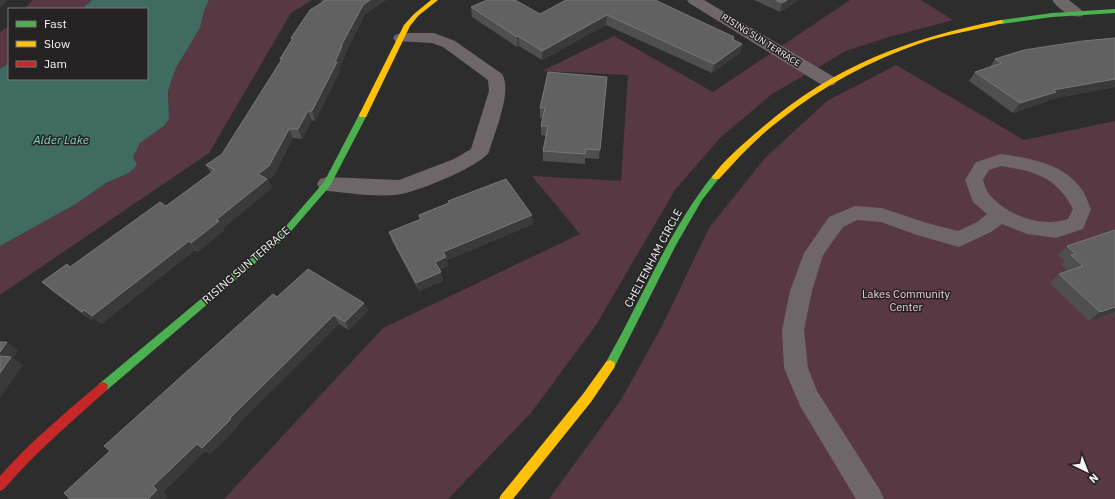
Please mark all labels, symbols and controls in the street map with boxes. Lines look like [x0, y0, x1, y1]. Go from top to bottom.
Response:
legend [8, 8, 148, 80]
street label: RISING SUN TERRACE [720, 11, 803, 68]
text: Fast [44, 16, 67, 31]
text: Slow [44, 36, 70, 51]
text: Jam [44, 56, 67, 71]
water label: Alder Lake [32, 132, 89, 147]
street label: CHELTENHAM CIRCLE [621, 206, 685, 310]
street label: RISING SUN TERRACE [199, 223, 293, 307]
park label: Lakes Community Center [862, 287, 950, 314]
north arrow [1067, 451, 1107, 491]
text: N [1086, 470, 1102, 486]

